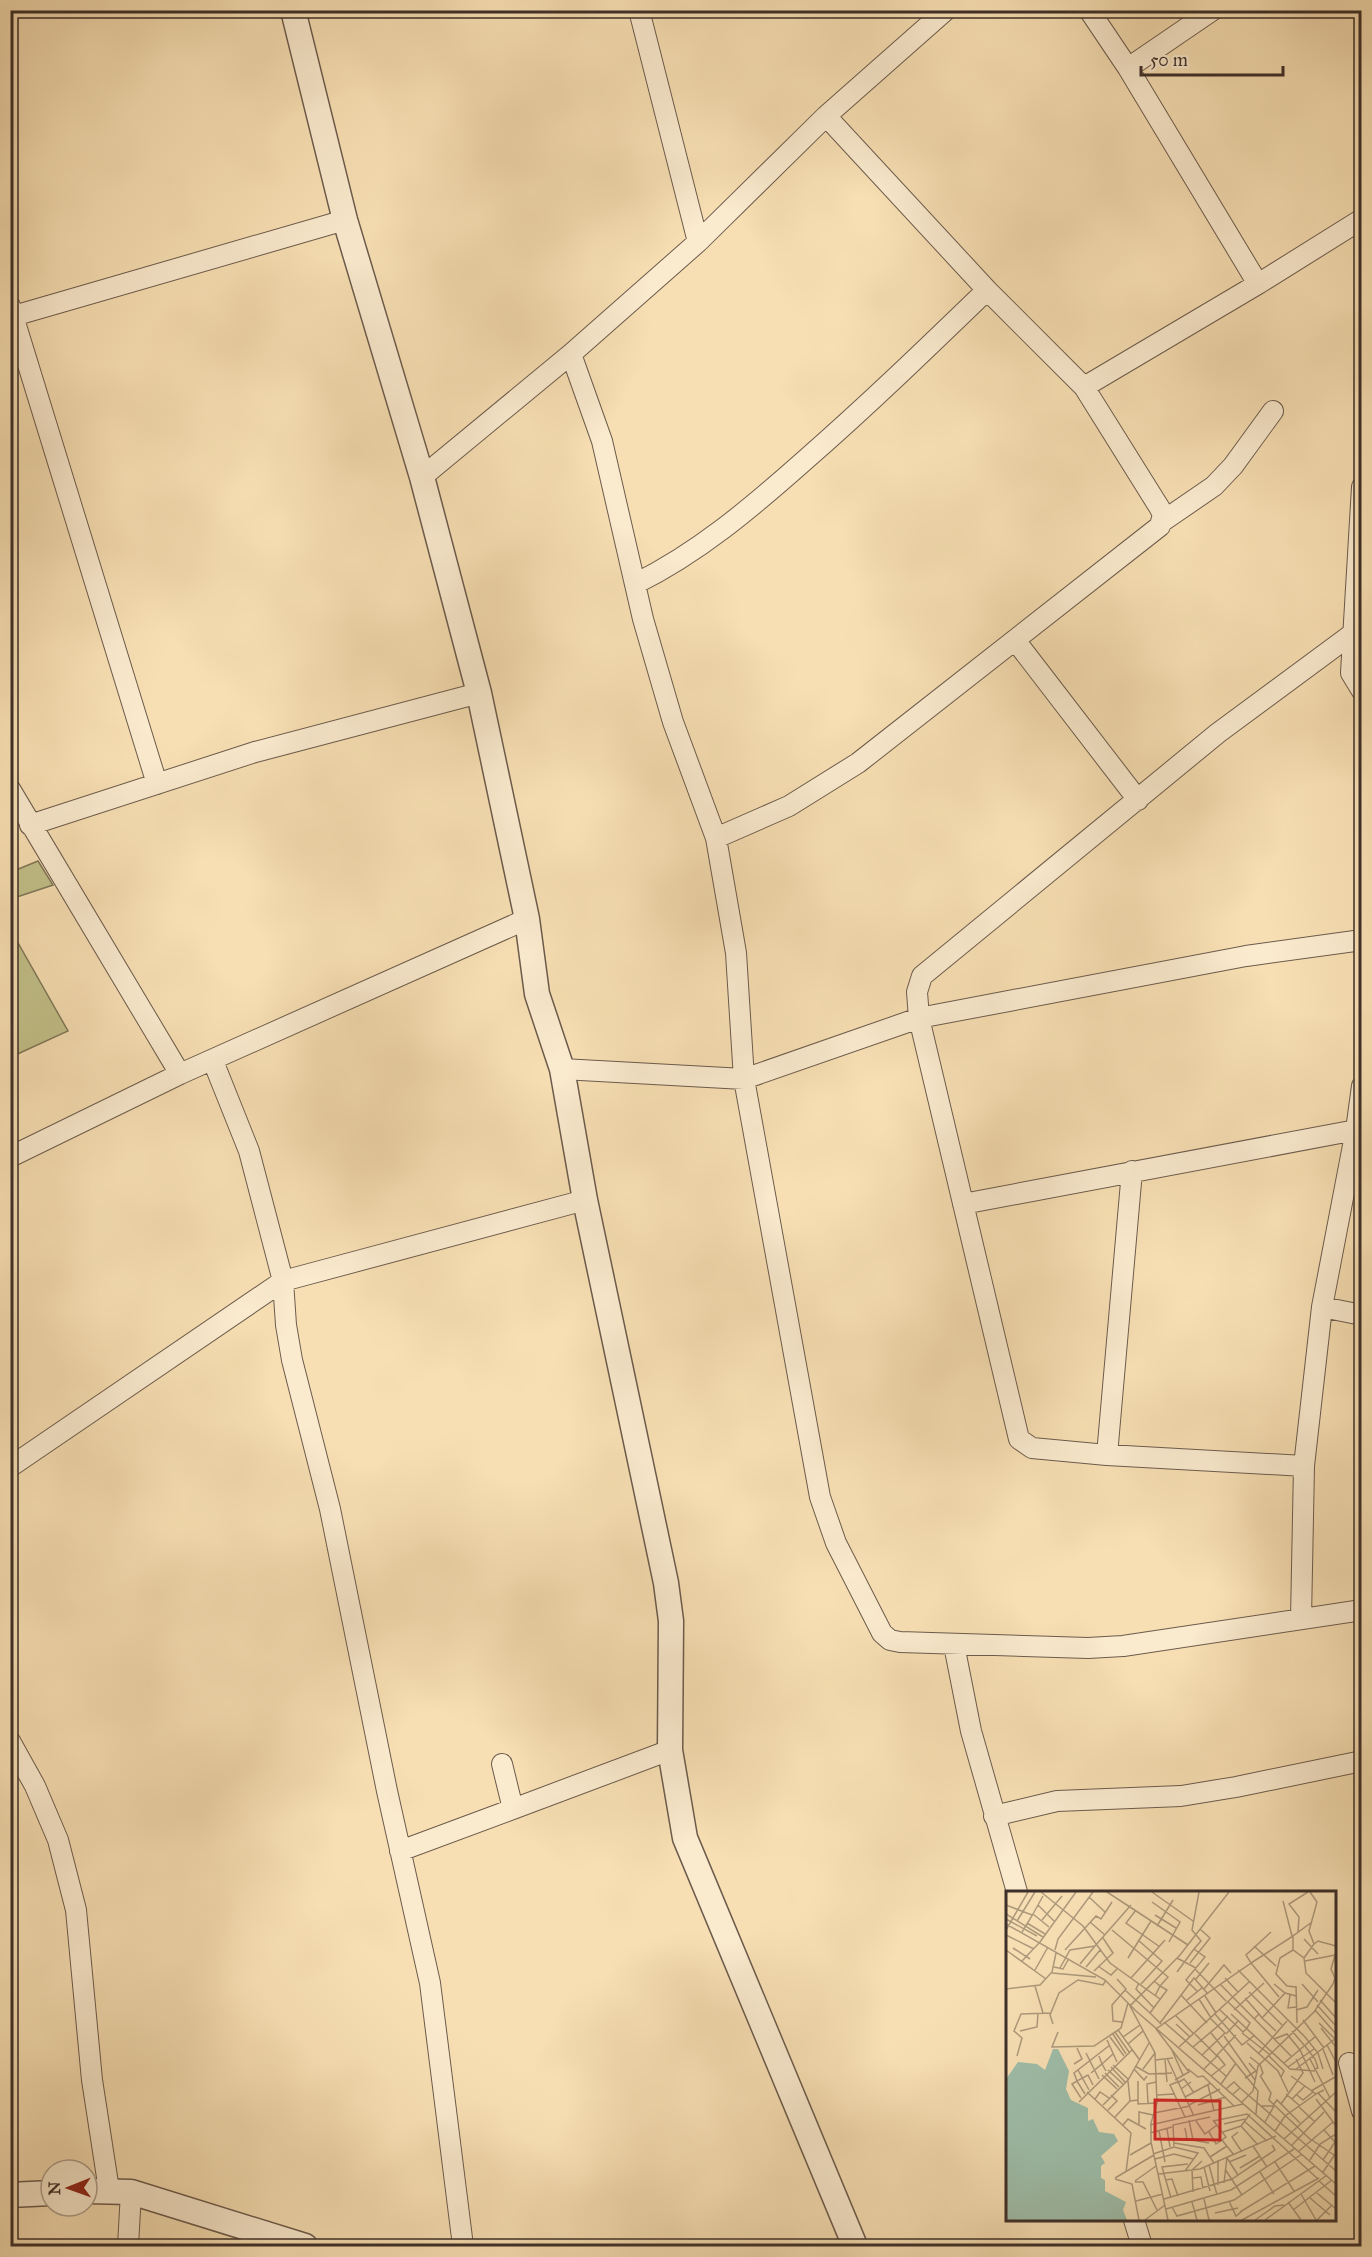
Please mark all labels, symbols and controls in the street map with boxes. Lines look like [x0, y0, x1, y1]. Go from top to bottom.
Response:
scale bar [1141, 39, 1284, 77]
text: 50 m [1150, 49, 1188, 71]
inset map [1006, 1891, 1336, 2221]
north arrow [39, 2158, 99, 2218]
text: N [45, 2181, 64, 2195]

